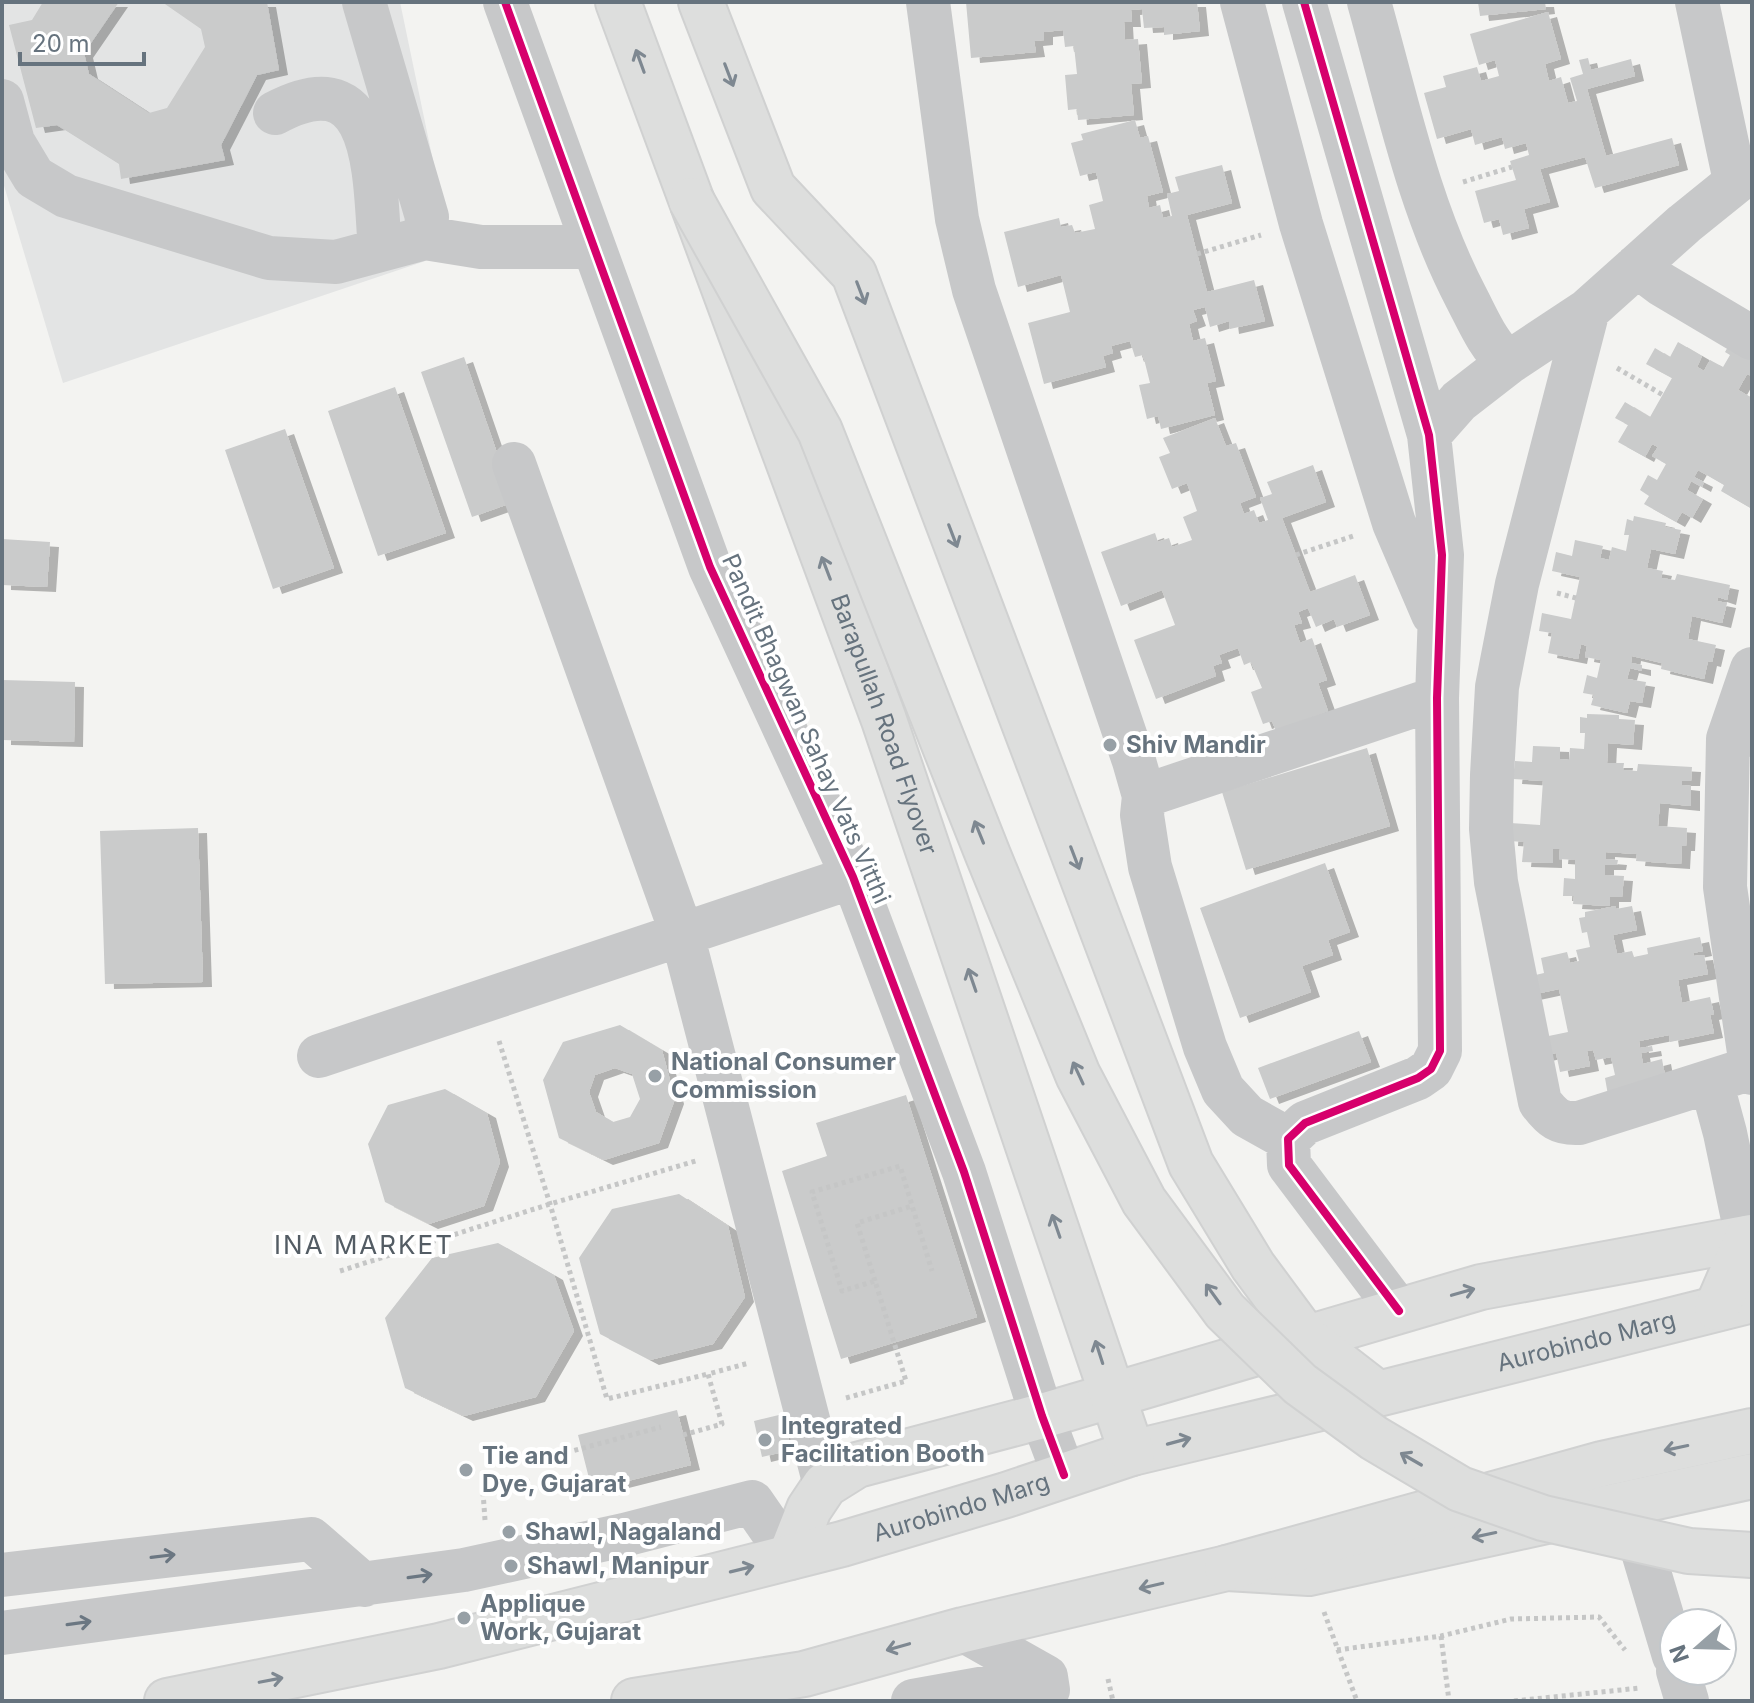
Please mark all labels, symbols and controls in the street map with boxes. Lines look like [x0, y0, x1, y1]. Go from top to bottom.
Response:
scale bar [20, 16, 144, 66]
text: 20 m [32, 29, 90, 58]
one-way arrow [632, 50, 646, 74]
one-way arrow [723, 62, 737, 87]
one-way arrow [855, 280, 869, 305]
one-way arrow [947, 523, 961, 548]
street label: Pandit Bhagwan Sahay Vats Vitthi [716, 549, 897, 908]
one-way arrow [818, 556, 832, 581]
street label: Barapullah Road Flyover [825, 590, 944, 859]
place label: Shiv Mandir [1126, 730, 1266, 759]
marker: Shiv Mandir [1101, 736, 1119, 754]
one-way arrow [971, 820, 985, 845]
one-way arrow [1069, 845, 1083, 870]
one-way arrow [964, 968, 979, 993]
place label: National Consumer Commission [671, 1047, 896, 1104]
one-way arrow [1070, 1061, 1085, 1085]
marker: National Consumer Commission [646, 1067, 664, 1085]
one-way arrow [1048, 1214, 1063, 1239]
district label: INA MARKET [274, 1229, 454, 1260]
one-way arrow [1204, 1284, 1221, 1305]
one-way arrow [1449, 1284, 1475, 1299]
street label: Aurobindo Marg [1494, 1305, 1678, 1378]
one-way arrow [1090, 1340, 1105, 1365]
place label: Integrated Facilitation Booth [781, 1411, 985, 1468]
marker: Integrated Facilitation Booth [756, 1431, 774, 1449]
one-way arrow [1165, 1432, 1191, 1447]
place label: Tie and Dye, Gujarat [482, 1441, 626, 1498]
one-way arrow [1664, 1441, 1689, 1456]
one-way arrow [1400, 1451, 1423, 1467]
marker: Tie and Dye, Gujarat [457, 1461, 475, 1479]
street label: Aurobindo Marg [870, 1467, 1053, 1548]
place label: Shawl, Nagaland [525, 1517, 721, 1546]
marker: Shawl, Nagaland [500, 1523, 518, 1541]
one-way arrow [1472, 1528, 1498, 1543]
one-way arrow [149, 1549, 176, 1564]
place label: Shawl, Manipur [527, 1551, 709, 1580]
marker: Shawl, Manipur [502, 1557, 520, 1575]
one-way arrow [728, 1561, 754, 1576]
one-way arrow [407, 1568, 432, 1583]
one-way arrow [1139, 1579, 1164, 1594]
place label: Applique Work, Gujarat [480, 1589, 641, 1646]
north arrow [1658, 1607, 1738, 1687]
marker: Applique Work, Gujarat [455, 1609, 473, 1627]
one-way arrow [66, 1615, 91, 1630]
one-way arrow [886, 1641, 912, 1656]
text: N [1664, 1642, 1694, 1666]
one-way arrow [257, 1672, 283, 1687]

